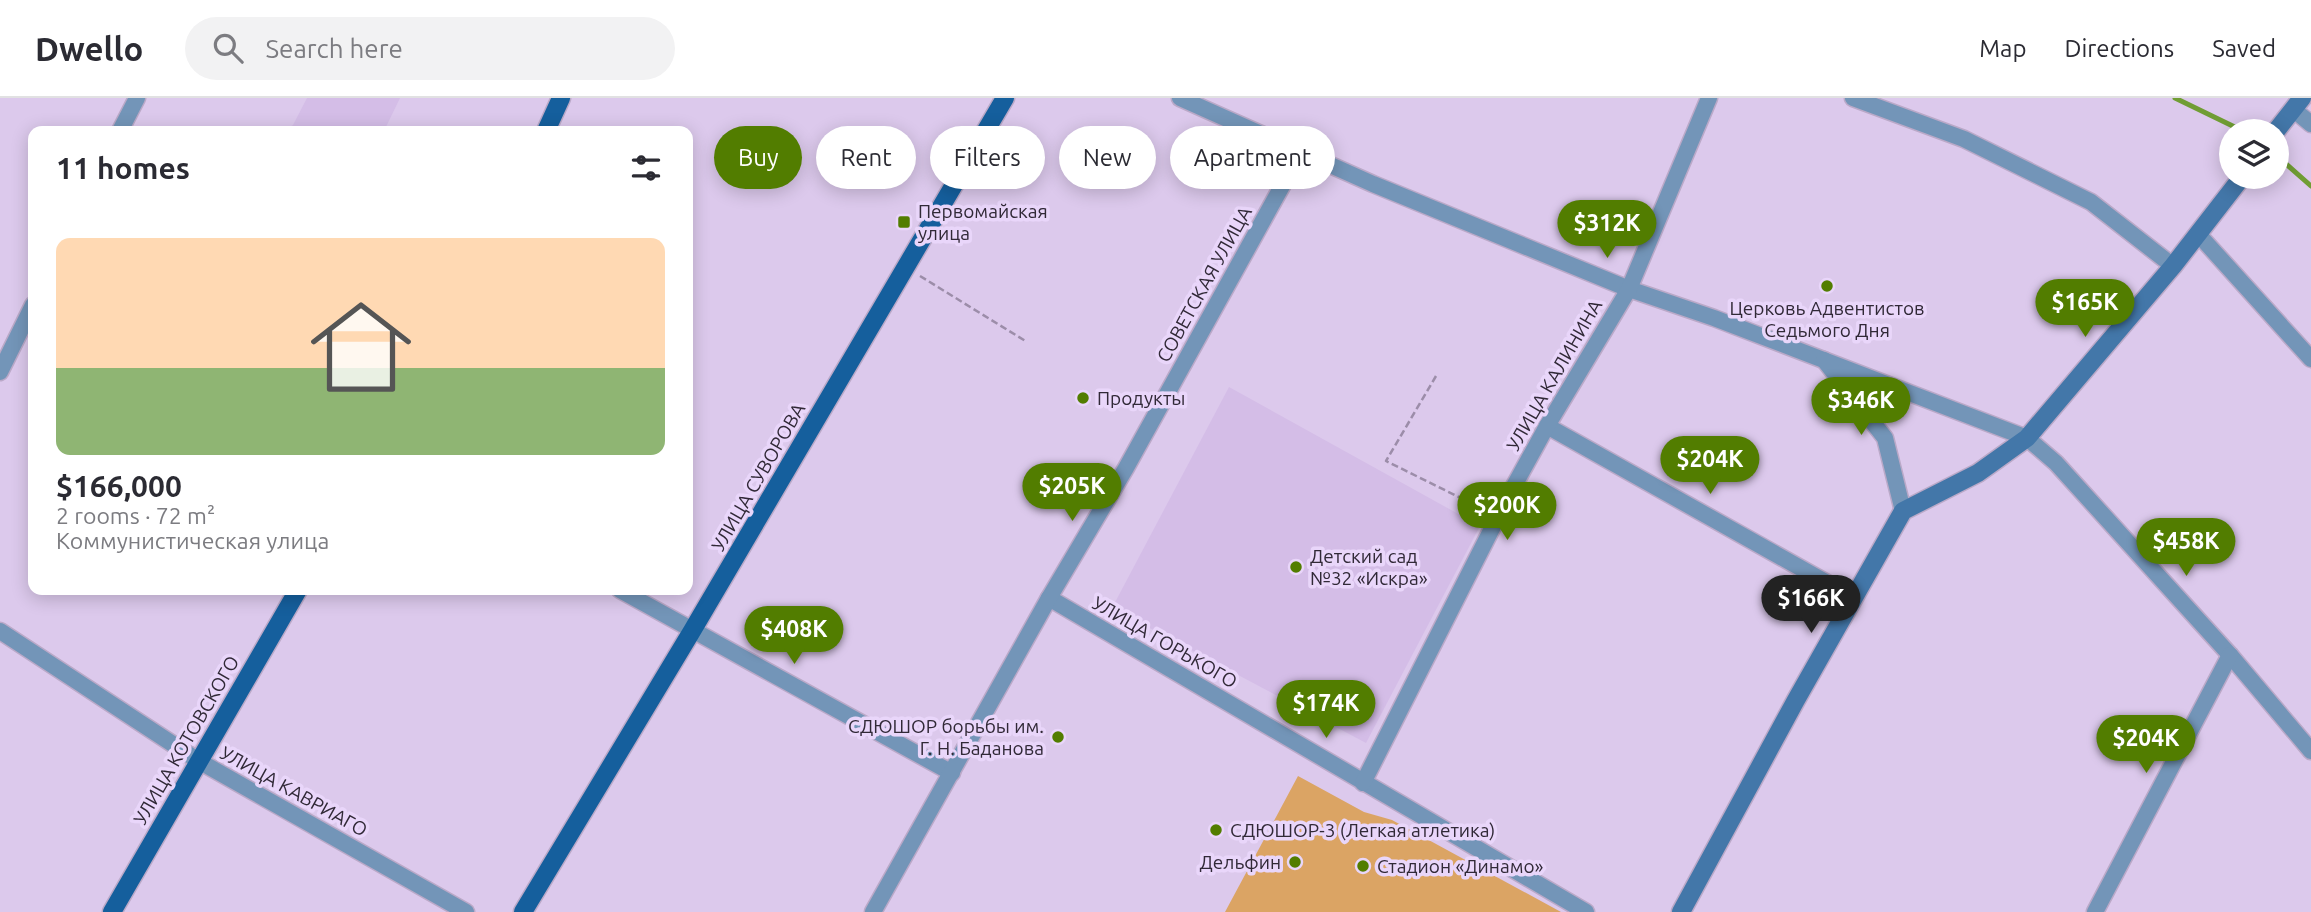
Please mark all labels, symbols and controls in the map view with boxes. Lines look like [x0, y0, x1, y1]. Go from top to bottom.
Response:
search box [185, 17, 675, 80]
icon: search [209, 29, 247, 67]
text: Dwello [35, 30, 143, 67]
text: Search here [265, 34, 403, 63]
text: Map [1979, 35, 2026, 62]
text: Directions [2064, 35, 2174, 62]
text: Saved [2212, 35, 2276, 62]
map controls [2219, 119, 2289, 189]
button: layers [2219, 119, 2289, 189]
chip: Buy [714, 126, 802, 189]
chip: Rent [816, 126, 916, 189]
chip: Filters [930, 126, 1045, 189]
chip: New [1059, 126, 1156, 189]
chip: Apartment [1170, 126, 1335, 189]
icon: filters [627, 149, 665, 187]
text: 11 homes [56, 151, 190, 185]
place label: Первомайская улица [918, 200, 1048, 244]
pin: $312K [1558, 200, 1656, 260]
street label: СОВЕТСКАЯ УЛИЦА [1152, 202, 1256, 366]
text: $312K [1573, 210, 1641, 235]
marker: Первомайская улица [896, 214, 912, 230]
marker: Церковь Адвентистов Седьмого Дня [1819, 278, 1835, 294]
pin: $165K [2036, 280, 2134, 339]
icon: home [298, 284, 424, 410]
text: $165K [2051, 289, 2119, 314]
street label: УЛИЦА КАЛИНИНА [1502, 295, 1607, 455]
place label: Церковь Адвентистов Седьмого Дня [1729, 297, 1925, 341]
pin: $346K [1812, 378, 1910, 437]
place label: Продукты [1097, 387, 1185, 409]
text: $346K [1827, 387, 1895, 412]
marker: Продукты [1075, 390, 1091, 406]
street label: УЛИЦА СУВОРОВА [707, 399, 810, 555]
pin: $204K [1661, 436, 1759, 496]
text: $204K [1676, 446, 1744, 471]
pin: $205K [1023, 464, 1121, 523]
text: $166,000 [56, 469, 182, 503]
text: $205K [1038, 473, 1106, 498]
pin: $200K [1458, 482, 1556, 542]
text: $200K [1473, 492, 1541, 517]
text: 2 rooms · 72 m² [56, 503, 215, 528]
pin: $458K [2137, 518, 2235, 578]
text: Коммунистическая улица [56, 528, 329, 553]
text: $458K [2152, 528, 2220, 553]
place label: Детский сад №32 «Искра» [1310, 545, 1428, 589]
marker: Детский сад №32 «Искра» [1288, 559, 1304, 575]
pin: $166K [1762, 575, 1860, 635]
text: $166K [1777, 585, 1845, 610]
street label: УЛИЦА ГОРЬКОГО [1089, 592, 1241, 692]
pin: $408K [745, 606, 843, 666]
text: $408K [760, 616, 828, 641]
street label: УЛИЦА КОТОВСКОГО [129, 652, 243, 828]
pin: $174K [1277, 680, 1375, 740]
text: $174K [1292, 690, 1360, 715]
place label: СДЮШОР борьбы им. Г. Н. Баданова [848, 715, 1044, 759]
pin: $204K [2097, 716, 2195, 775]
text: $204K [2112, 725, 2180, 750]
marker: СДЮШОР борьбы им. Г. Н. Баданова [1050, 729, 1066, 745]
street label: УЛИЦА КАВРИАГО [217, 741, 371, 841]
place label: СДЮШОР-3 (Легкая атлетика) [1230, 819, 1495, 841]
marker: СДЮШОР-3 (Легкая атлетика) [1208, 822, 1224, 838]
place label: Дельфин [1200, 851, 1281, 873]
marker: Дельфин [1287, 854, 1303, 870]
place label: Стадион «Динамо» [1377, 855, 1544, 877]
marker: Стадион «Динамо» [1355, 858, 1371, 874]

